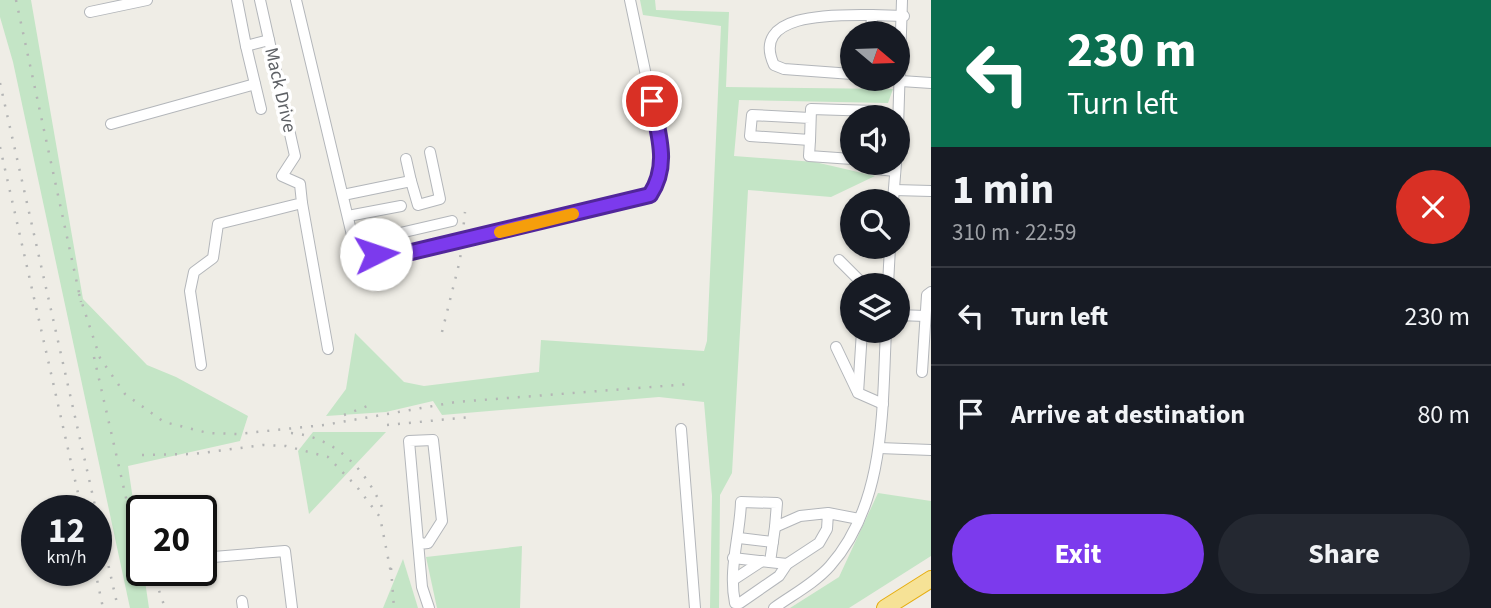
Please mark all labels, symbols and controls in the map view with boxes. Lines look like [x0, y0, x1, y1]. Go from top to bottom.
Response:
text: 230 m [1067, 16, 1196, 86]
north arrow [840, 21, 910, 91]
map controls [840, 21, 910, 343]
icon: left [952, 28, 1043, 119]
street label: Mack Drive [257, 45, 303, 135]
pin [622, 71, 682, 131]
text: Turn left [1067, 81, 1178, 127]
icon: arrive [633, 82, 671, 120]
button: sound [840, 105, 910, 175]
text: 1 min [952, 160, 1054, 220]
button: close [1396, 170, 1470, 244]
button: search [840, 189, 910, 259]
text: 310 m · 22:59 [952, 216, 1076, 249]
position arrow [339, 217, 413, 291]
button: layers [840, 273, 910, 343]
icon: left [952, 297, 990, 335]
text: Turn left [1011, 298, 1108, 335]
text: 230 m [1404, 298, 1470, 335]
icon: arrive [952, 395, 990, 433]
text: Arrive at destination [1011, 396, 1245, 433]
text: 80 m [1417, 396, 1470, 433]
speed limit sign: 20 [126, 495, 217, 586]
text: 12 [48, 506, 85, 556]
button: Exit [952, 514, 1204, 594]
button: Share [1218, 514, 1470, 594]
text: km/h [47, 545, 86, 570]

